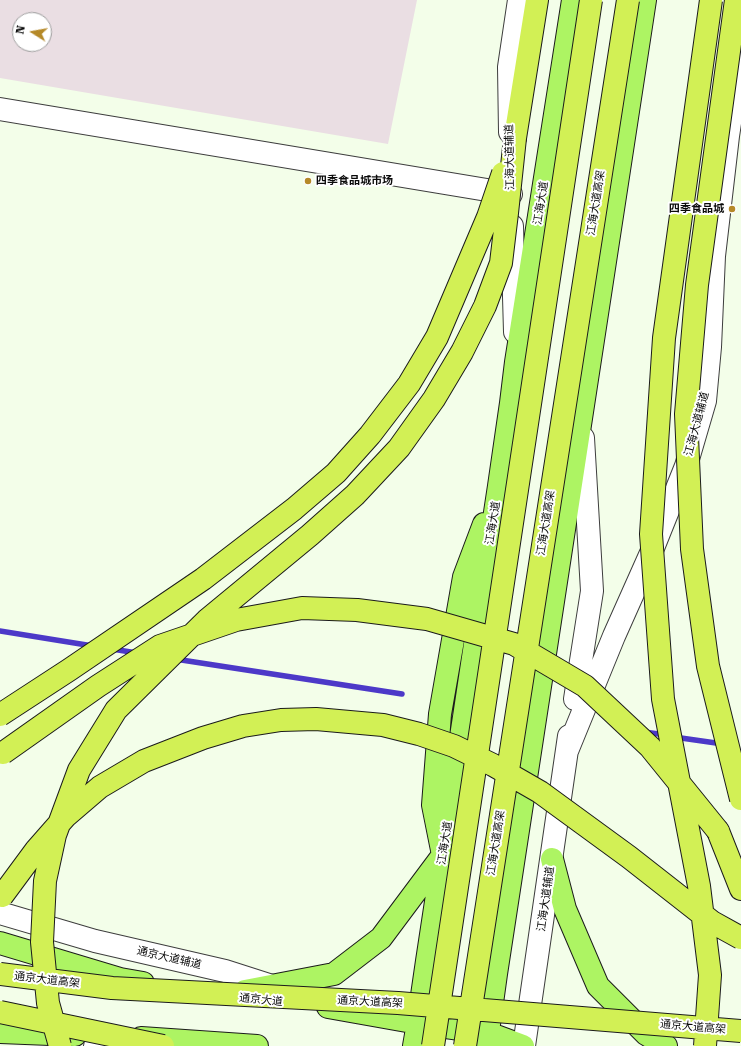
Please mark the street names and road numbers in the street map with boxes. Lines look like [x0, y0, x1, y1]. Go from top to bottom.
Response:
street label: 江海大道辅道 [503, 124, 517, 190]
street label: 江海大道高架 [584, 169, 608, 237]
street label: 江海大道 [531, 180, 551, 226]
street label: 江海大道辅道 [682, 390, 712, 458]
street label: 江海大道高架 [534, 489, 558, 557]
street label: 江海大道 [483, 500, 503, 546]
street label: 江海大道高架 [484, 809, 508, 877]
street label: 江海大道 [435, 820, 455, 866]
street label: 江海大道辅道 [535, 865, 557, 933]
street label: 通京大道辅道 [135, 944, 203, 972]
street label: 通京大道高架 [13, 969, 81, 991]
street label: 通京大道 [238, 991, 284, 1009]
street label: 通京大道高架 [337, 994, 403, 1010]
street label: 通京大道高架 [660, 1018, 726, 1036]

